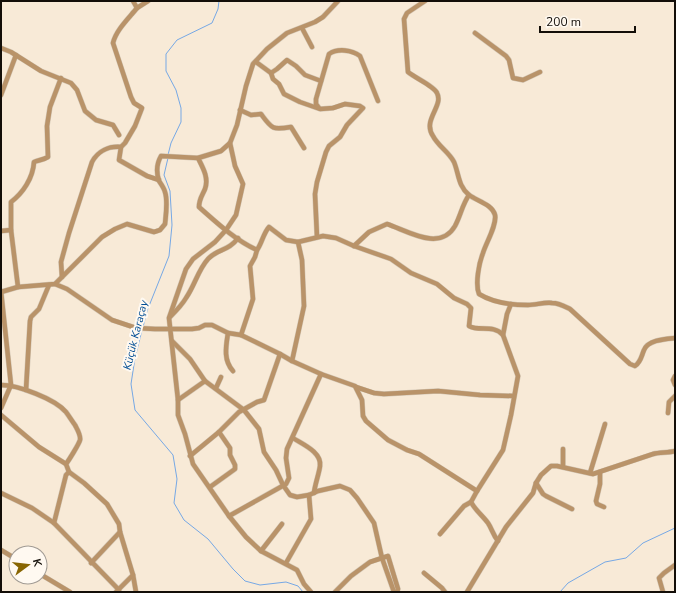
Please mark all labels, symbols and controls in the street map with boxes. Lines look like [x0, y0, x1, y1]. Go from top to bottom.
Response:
scale bar [540, 8, 635, 34]
text: 200 m [546, 14, 581, 30]
water label: Küçük Karaçay [120, 298, 151, 372]
north arrow [8, 545, 48, 585]
text: K [29, 557, 46, 569]

